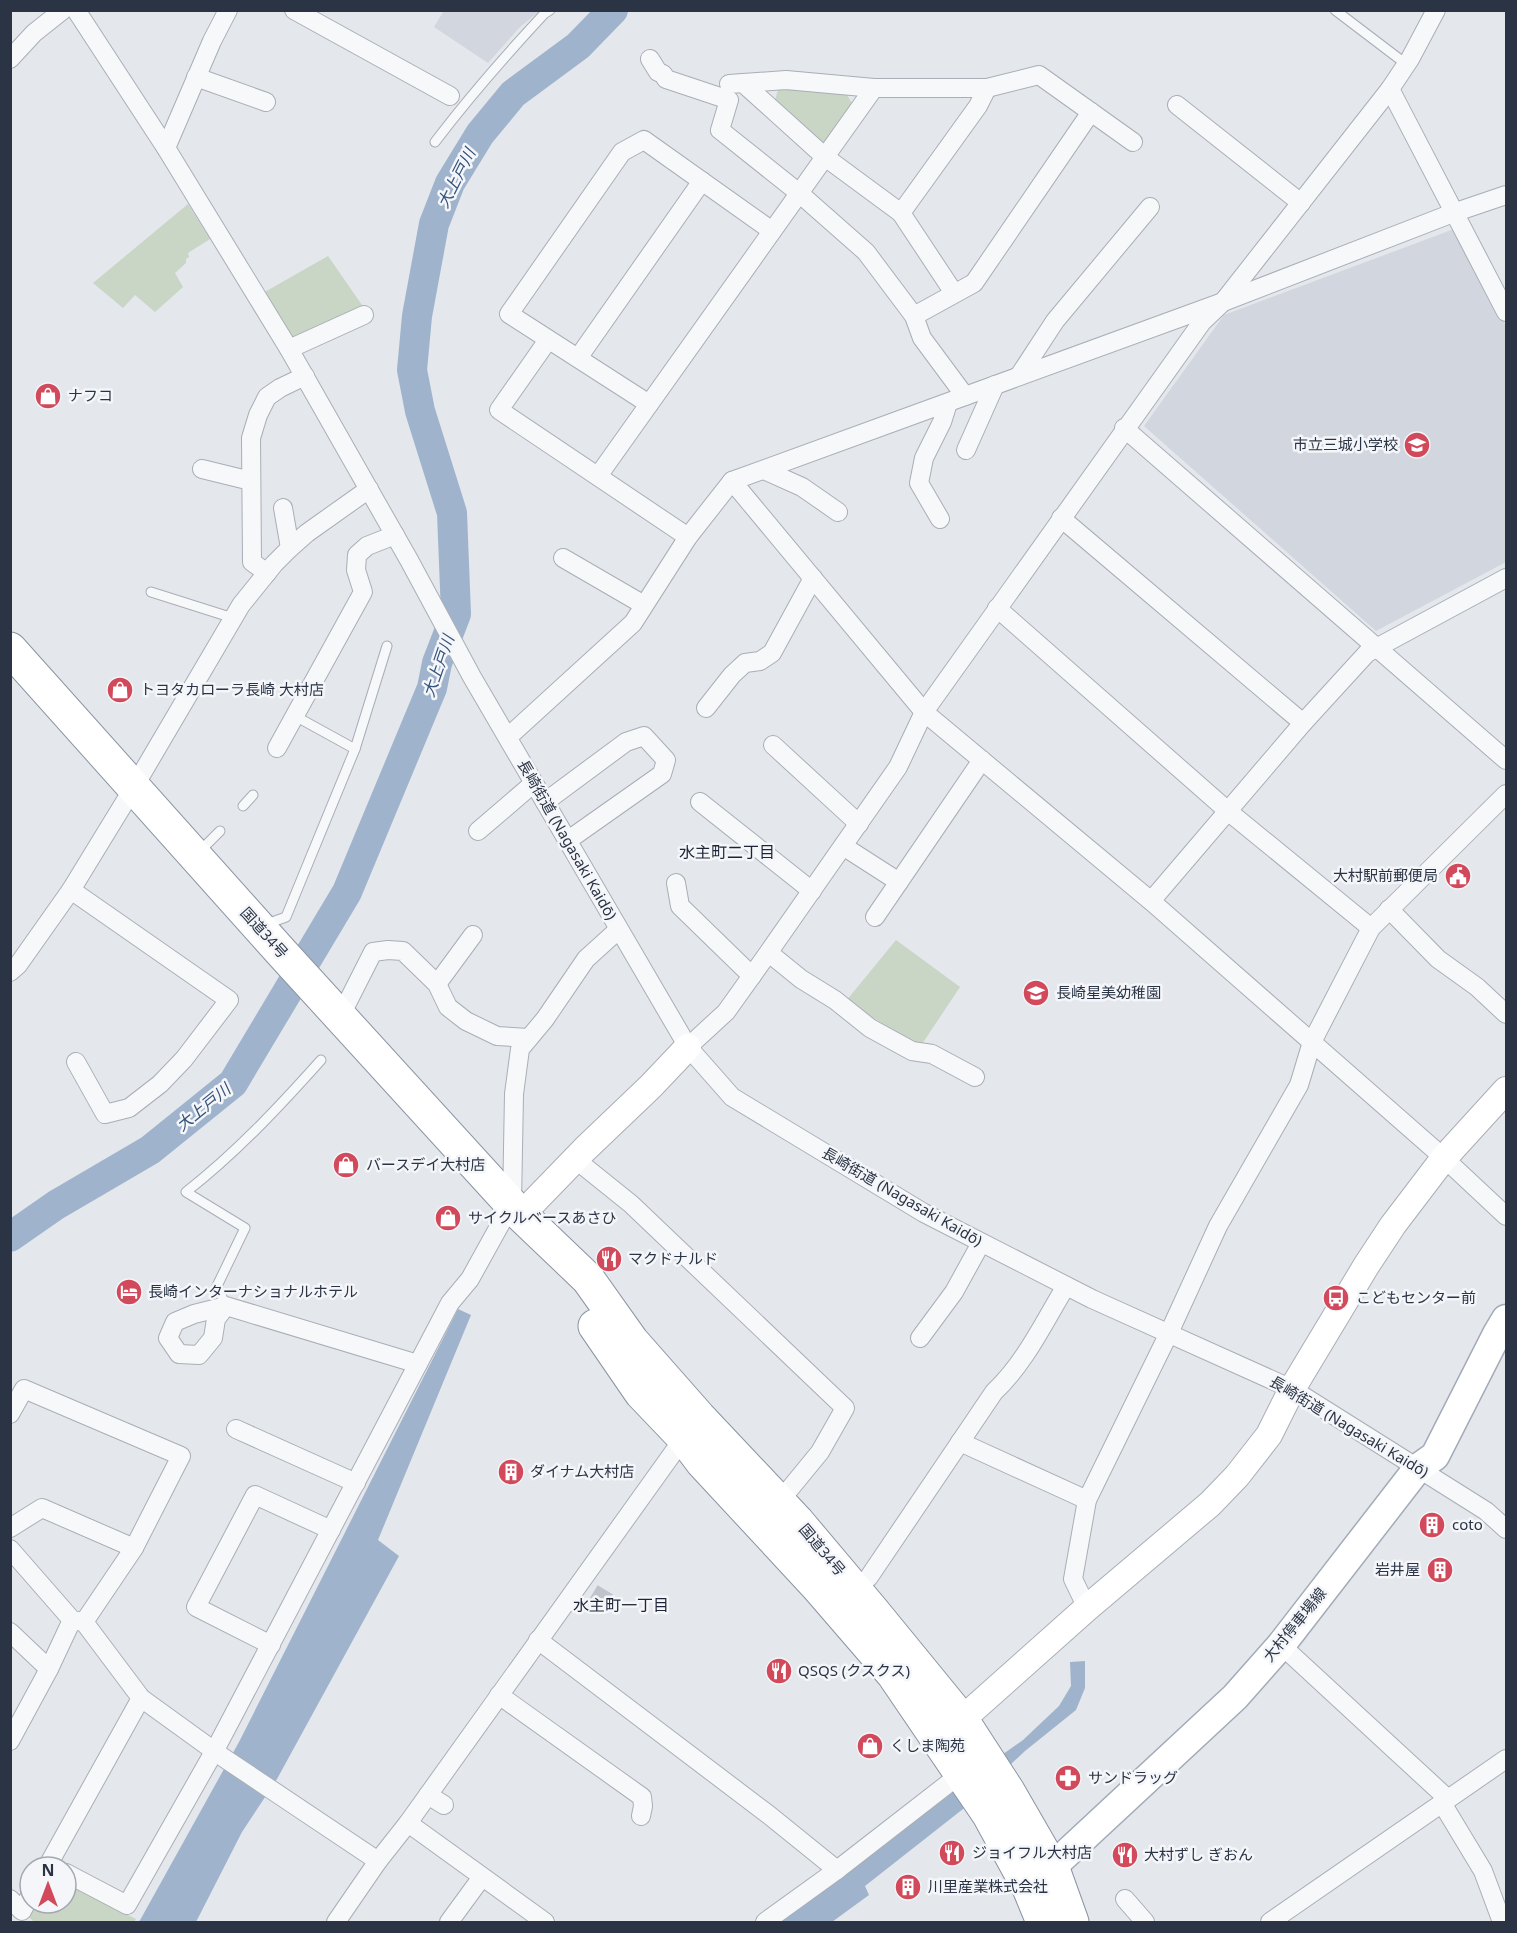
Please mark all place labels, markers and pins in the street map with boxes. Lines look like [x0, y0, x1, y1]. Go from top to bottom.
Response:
shop icon: ナフコ [33, 381, 63, 411]
place label: ナフコ [68, 385, 113, 405]
school or university icon: 市立三城小学校 [1402, 430, 1432, 460]
place label: 市立三城小学校 [1293, 434, 1398, 454]
shop icon: トヨタカローラ長崎 大村店 [105, 675, 135, 705]
place label: トヨタカローラ長崎 大村店 [140, 679, 324, 699]
public building icon: 大村駅前郵便局 [1443, 861, 1473, 891]
place label: 大村駅前郵便局 [1333, 865, 1438, 885]
school or university icon: 長崎星美幼稚園 [1021, 978, 1051, 1008]
place label: 長崎星美幼稚園 [1056, 982, 1161, 1002]
shop icon: バースデイ大村店 [331, 1150, 361, 1180]
place label: バースデイ大村店 [366, 1154, 485, 1174]
shop icon: サイクルベースあさひ [433, 1203, 463, 1233]
place label: サイクルベースあさひ [468, 1207, 617, 1227]
restaurant icon: マクドナルド [594, 1244, 624, 1274]
place label: マクドナルド [628, 1248, 718, 1268]
hotel icon: 長崎インターナショナルホテル [114, 1277, 144, 1307]
place label: 長崎インターナショナルホテル [148, 1281, 358, 1301]
bus stop icon: こどもセンター前 [1321, 1283, 1351, 1313]
place label: こどもセンター前 [1356, 1287, 1476, 1307]
building icon: ダイナム大村店 [496, 1457, 526, 1487]
place label: ダイナム大村店 [530, 1461, 634, 1481]
building icon: coto [1417, 1510, 1447, 1540]
place label: coto [1452, 1514, 1483, 1534]
building icon: 岩井屋 [1425, 1555, 1455, 1585]
place label: 岩井屋 [1375, 1559, 1420, 1579]
restaurant icon: QSQS (クスクス) [764, 1656, 794, 1686]
place label: QSQS (クスクス) [798, 1660, 910, 1680]
shop icon: くしま陶苑 [855, 1731, 885, 1761]
place label: くしま陶苑 [890, 1735, 965, 1755]
pharmacy icon: サンドラッグ [1053, 1763, 1083, 1793]
place label: サンドラッグ [1088, 1767, 1178, 1787]
restaurant icon: ジョイフル大村店 [937, 1838, 967, 1868]
restaurant icon: 大村ずし ぎおん [1110, 1840, 1140, 1870]
place label: ジョイフル大村店 [972, 1842, 1092, 1862]
place label: 大村ずし ぎおん [1144, 1844, 1253, 1864]
building icon: 川里産業株式会社 [893, 1872, 923, 1902]
place label: 川里産業株式会社 [928, 1876, 1048, 1896]

